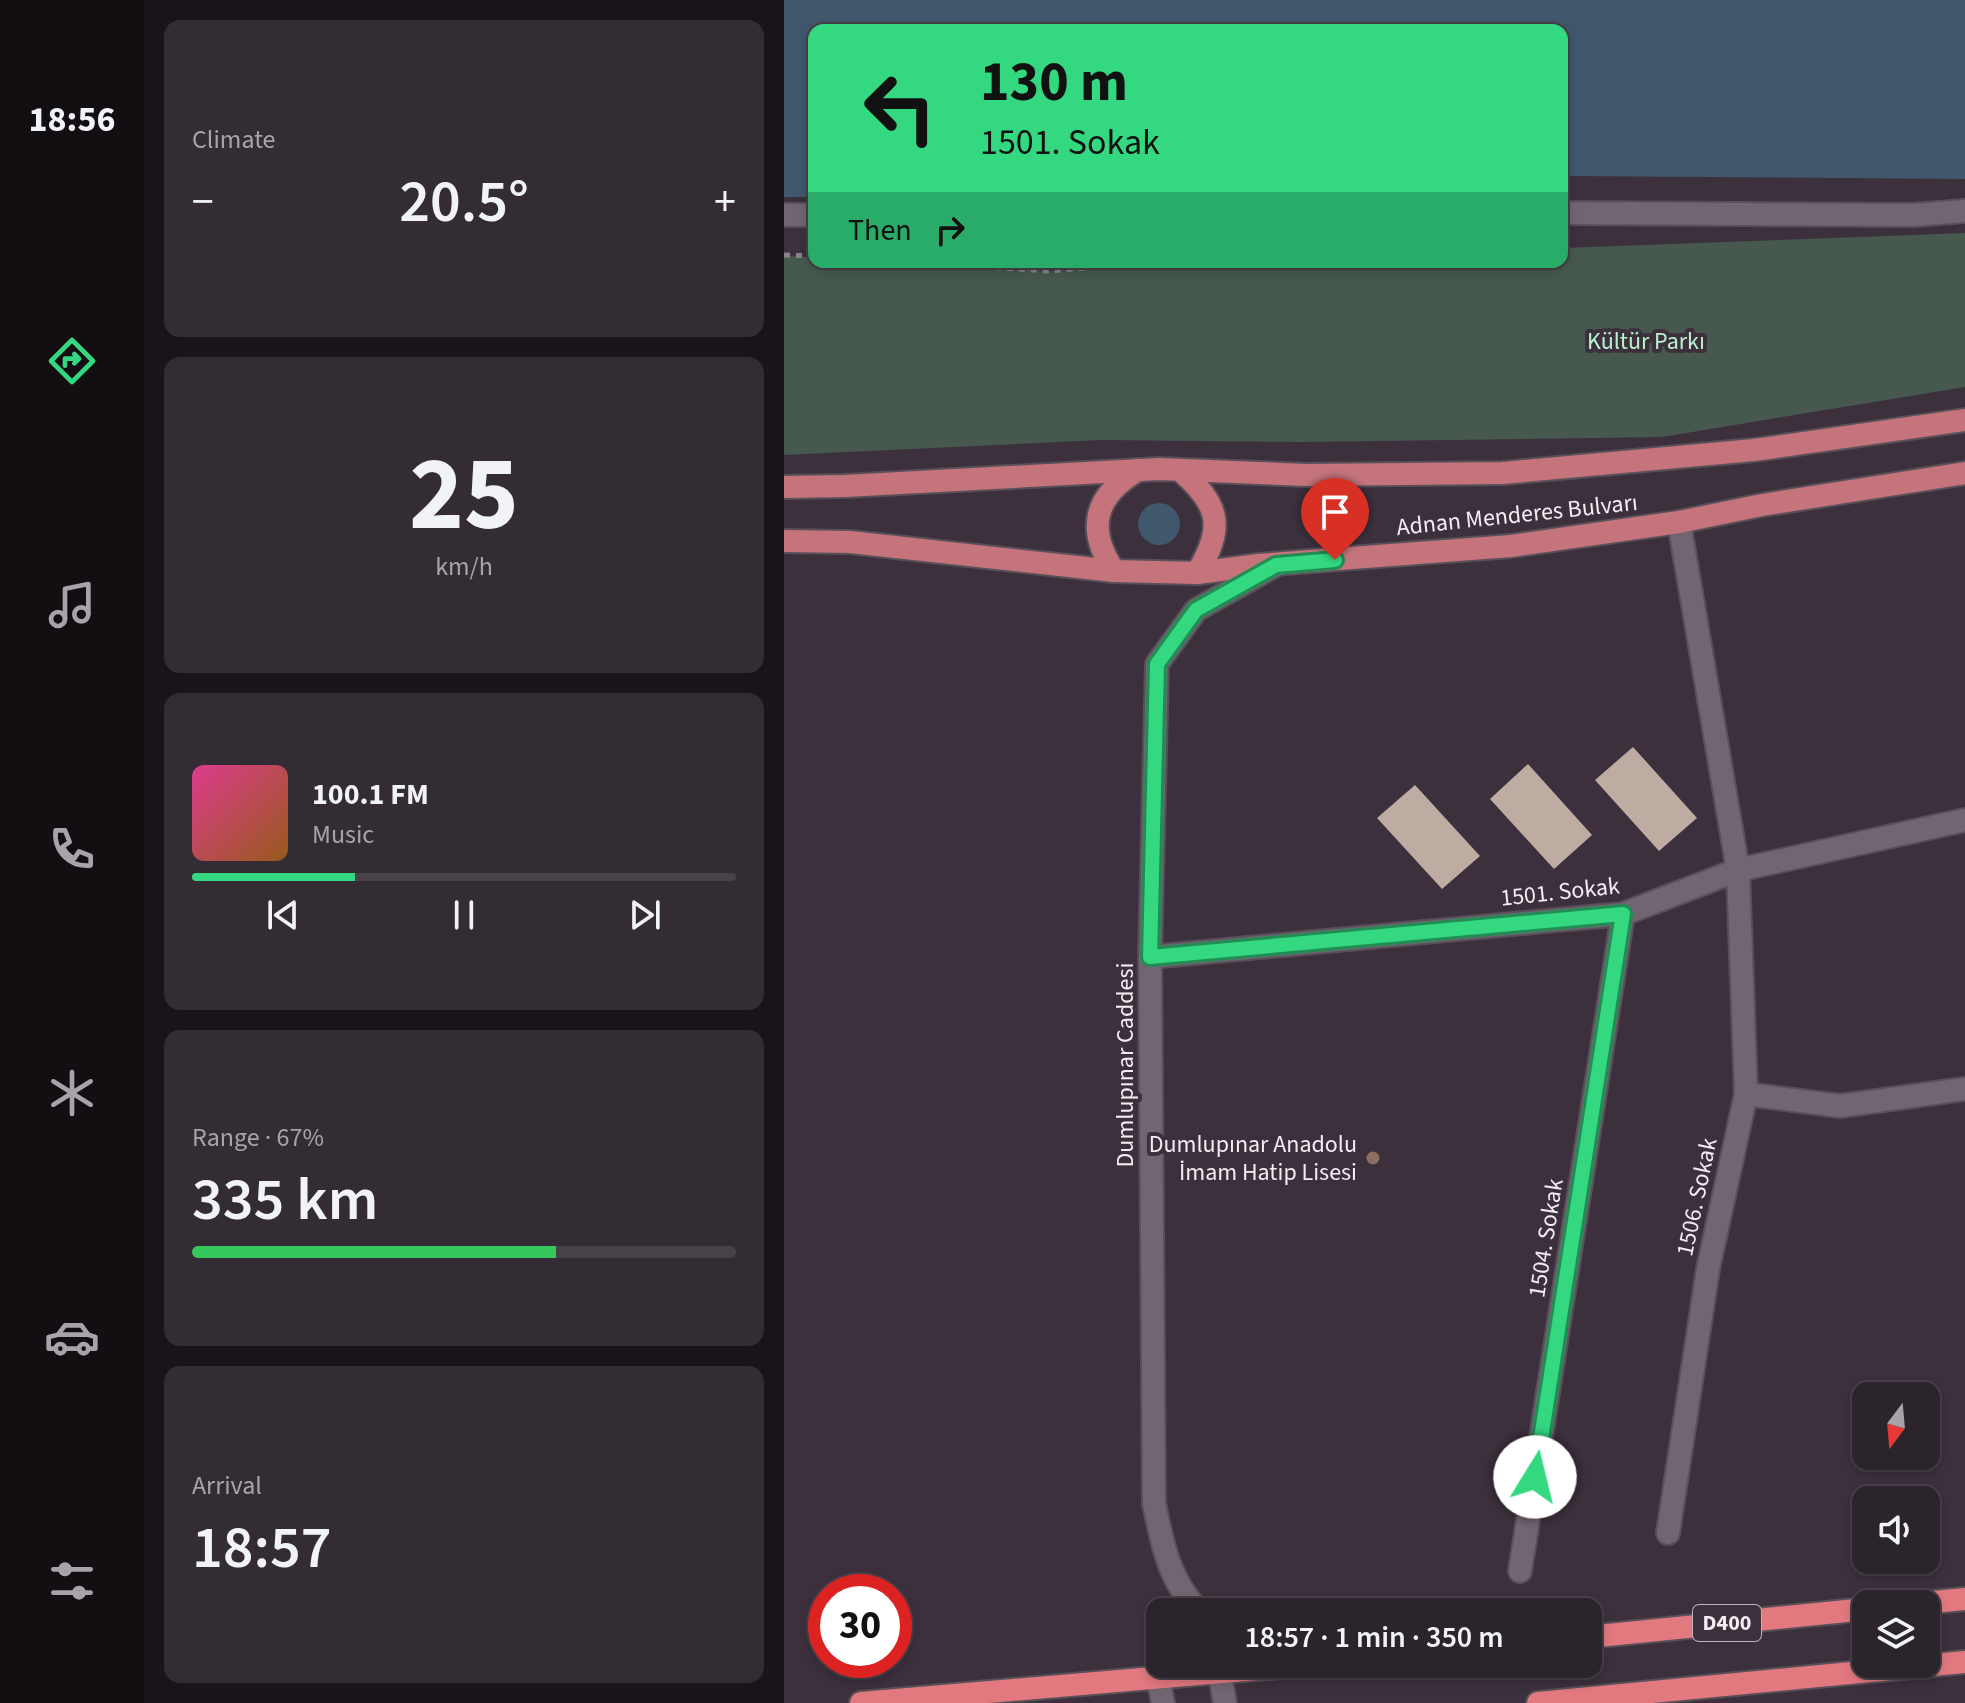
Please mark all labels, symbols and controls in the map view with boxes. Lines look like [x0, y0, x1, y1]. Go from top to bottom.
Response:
text: 130 m [980, 43, 1128, 122]
icon: left [848, 56, 952, 160]
text: 18:56 [29, 94, 115, 145]
text: 1501. Sokak [980, 117, 1160, 168]
text: Climate [192, 121, 276, 158]
text: 20.5° [399, 160, 529, 245]
text: − [192, 171, 214, 234]
text: + [714, 171, 736, 234]
icon: right [928, 208, 972, 252]
text: Then [848, 209, 912, 252]
park label: Kültür Parkı [1587, 324, 1705, 359]
icon: directions [44, 333, 100, 389]
text: 25 [409, 422, 519, 570]
pin [1301, 478, 1369, 560]
street label: Adnan Menderes Bulvarı [1395, 485, 1639, 545]
icon: arrive [1313, 490, 1357, 534]
text: km/h [435, 548, 493, 585]
icon: music [44, 577, 100, 633]
text: 100.1 FM [312, 773, 429, 816]
text: Music [312, 816, 374, 853]
icon: phone [44, 821, 100, 877]
street label: 1501. Sokak [1499, 868, 1622, 916]
icon: previous [261, 893, 305, 937]
icon: pause [442, 893, 486, 937]
icon: next [623, 893, 667, 937]
street label: Dumlupınar Caddesi [1108, 963, 1143, 1167]
icon: climate [44, 1065, 100, 1121]
text: Range · 67% [192, 1119, 324, 1156]
place label: Dumlupınar Anadolu İmam Hatip Lisesi [1149, 1127, 1357, 1190]
street label: 1506. Sokak [1667, 1135, 1727, 1259]
marker: Dumlupınar Anadolu İmam Hatip Lisesi [1364, 1149, 1382, 1167]
text: 335 km [192, 1158, 378, 1243]
street label: 1504. Sokak [1519, 1176, 1573, 1300]
icon: car [44, 1309, 100, 1365]
north arrow [1852, 1382, 1940, 1470]
map controls [1852, 1382, 1940, 1678]
position arrow [1493, 1435, 1577, 1519]
text: Arrival [192, 1467, 262, 1504]
button: sound [1852, 1486, 1940, 1574]
text: 18:57 [192, 1506, 332, 1591]
icon: filters [44, 1553, 100, 1609]
speed limit sign: 30 [808, 1574, 912, 1678]
button: layers [1852, 1590, 1940, 1678]
road number: D400 [1693, 1605, 1761, 1641]
text: 18:57 · 1 min · 350 m [1244, 1616, 1504, 1659]

